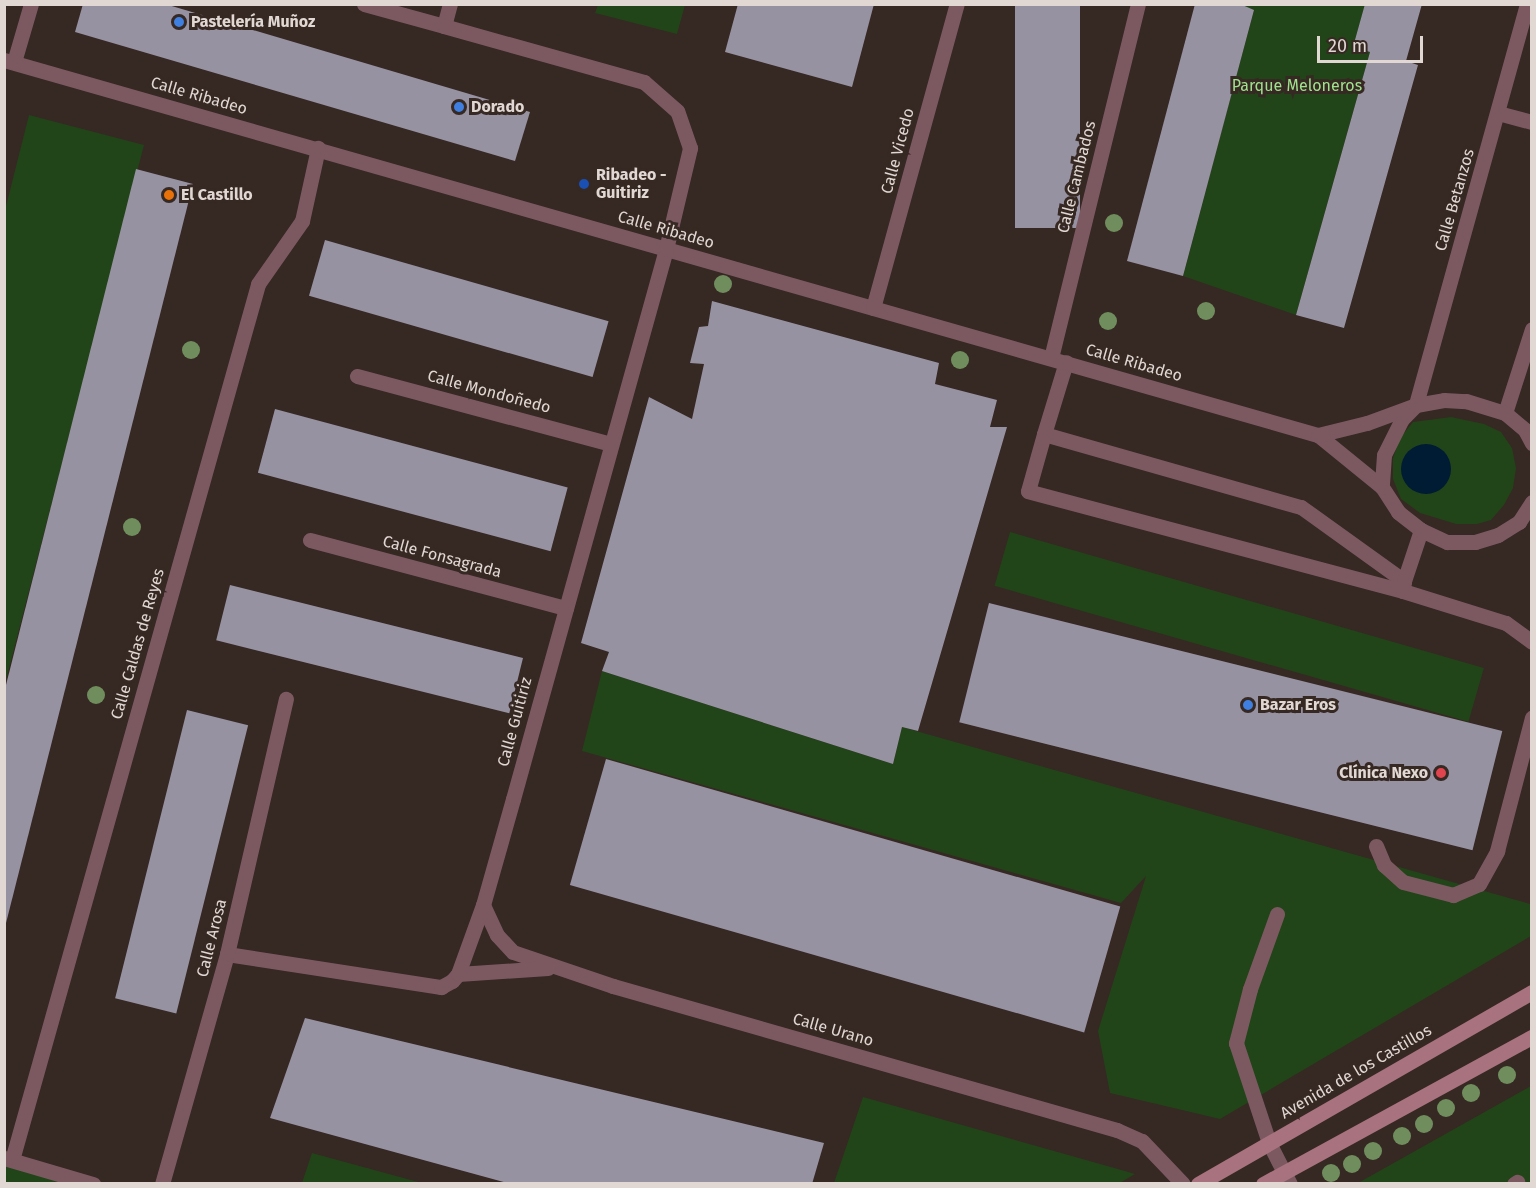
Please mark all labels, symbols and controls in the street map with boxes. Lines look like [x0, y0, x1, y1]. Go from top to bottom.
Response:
place label: Pastelería Muñoz [191, 12, 315, 32]
marker: Pastelería Muñoz [172, 15, 186, 29]
scale bar [1320, 24, 1426, 62]
text: 20 m [1328, 35, 1367, 57]
street label: Calle Ribadeo [149, 73, 249, 119]
park label: Parque Meloneros [1232, 76, 1362, 96]
place label: Dorado [471, 97, 524, 117]
marker: Dorado [452, 100, 466, 114]
street label: Calle Vicedo [877, 106, 919, 196]
street label: Calle Cambados [1054, 119, 1100, 235]
street label: Calle Betanzos [1431, 147, 1479, 253]
place label: Ribadeo - Guitiriz [596, 165, 667, 203]
marker: Ribadeo - Guitiriz [577, 177, 591, 191]
place label: El Castillo [181, 185, 253, 205]
marker: El Castillo [162, 188, 176, 202]
street label: Calle Ribadeo [616, 207, 716, 253]
street label: Calle Ribadeo [1084, 340, 1184, 386]
street label: Calle Mondoñedo [425, 366, 553, 418]
street label: Calle Fonsagrada [380, 532, 504, 582]
street label: Calle Caldas de Reyes [107, 566, 169, 722]
street label: Calle Guitiriz [494, 675, 536, 769]
place label: Bazar Eros [1260, 695, 1336, 715]
marker: Bazar Eros [1241, 698, 1255, 712]
place label: Clínica Nexo [1339, 763, 1428, 783]
marker: Clínica Nexo [1432, 764, 1450, 782]
street label: Calle Arosa [193, 897, 231, 979]
street label: Calle Urano [790, 1009, 876, 1051]
street label: Avenida de los Castillos [1277, 1021, 1435, 1123]

